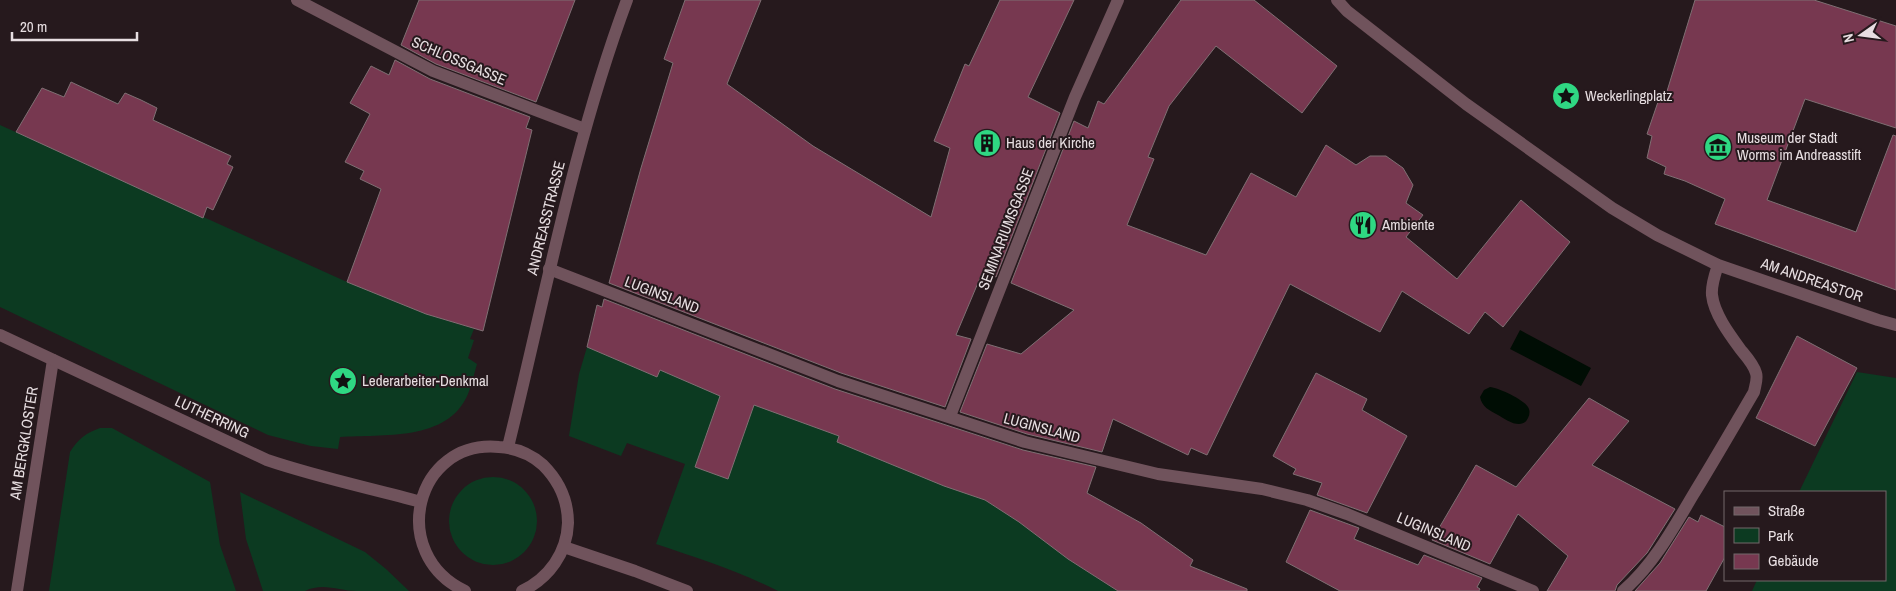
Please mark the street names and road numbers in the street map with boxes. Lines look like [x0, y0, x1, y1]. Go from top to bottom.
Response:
street label: SCHLOSSGASSE [409, 31, 510, 90]
street label: ANDREASSTRASSE [521, 159, 570, 278]
street label: SEMINARIUMSGASSE [973, 165, 1038, 293]
street label: AM ANDREASTOR [1757, 252, 1866, 307]
street label: LUGINSLAND [622, 271, 703, 318]
street label: AM BERGKLOSTER [4, 385, 43, 502]
street label: LUTHERRING [172, 390, 253, 443]
street label: LUGINSLAND [1001, 407, 1083, 448]
street label: LUGINSLAND [1394, 507, 1475, 557]

